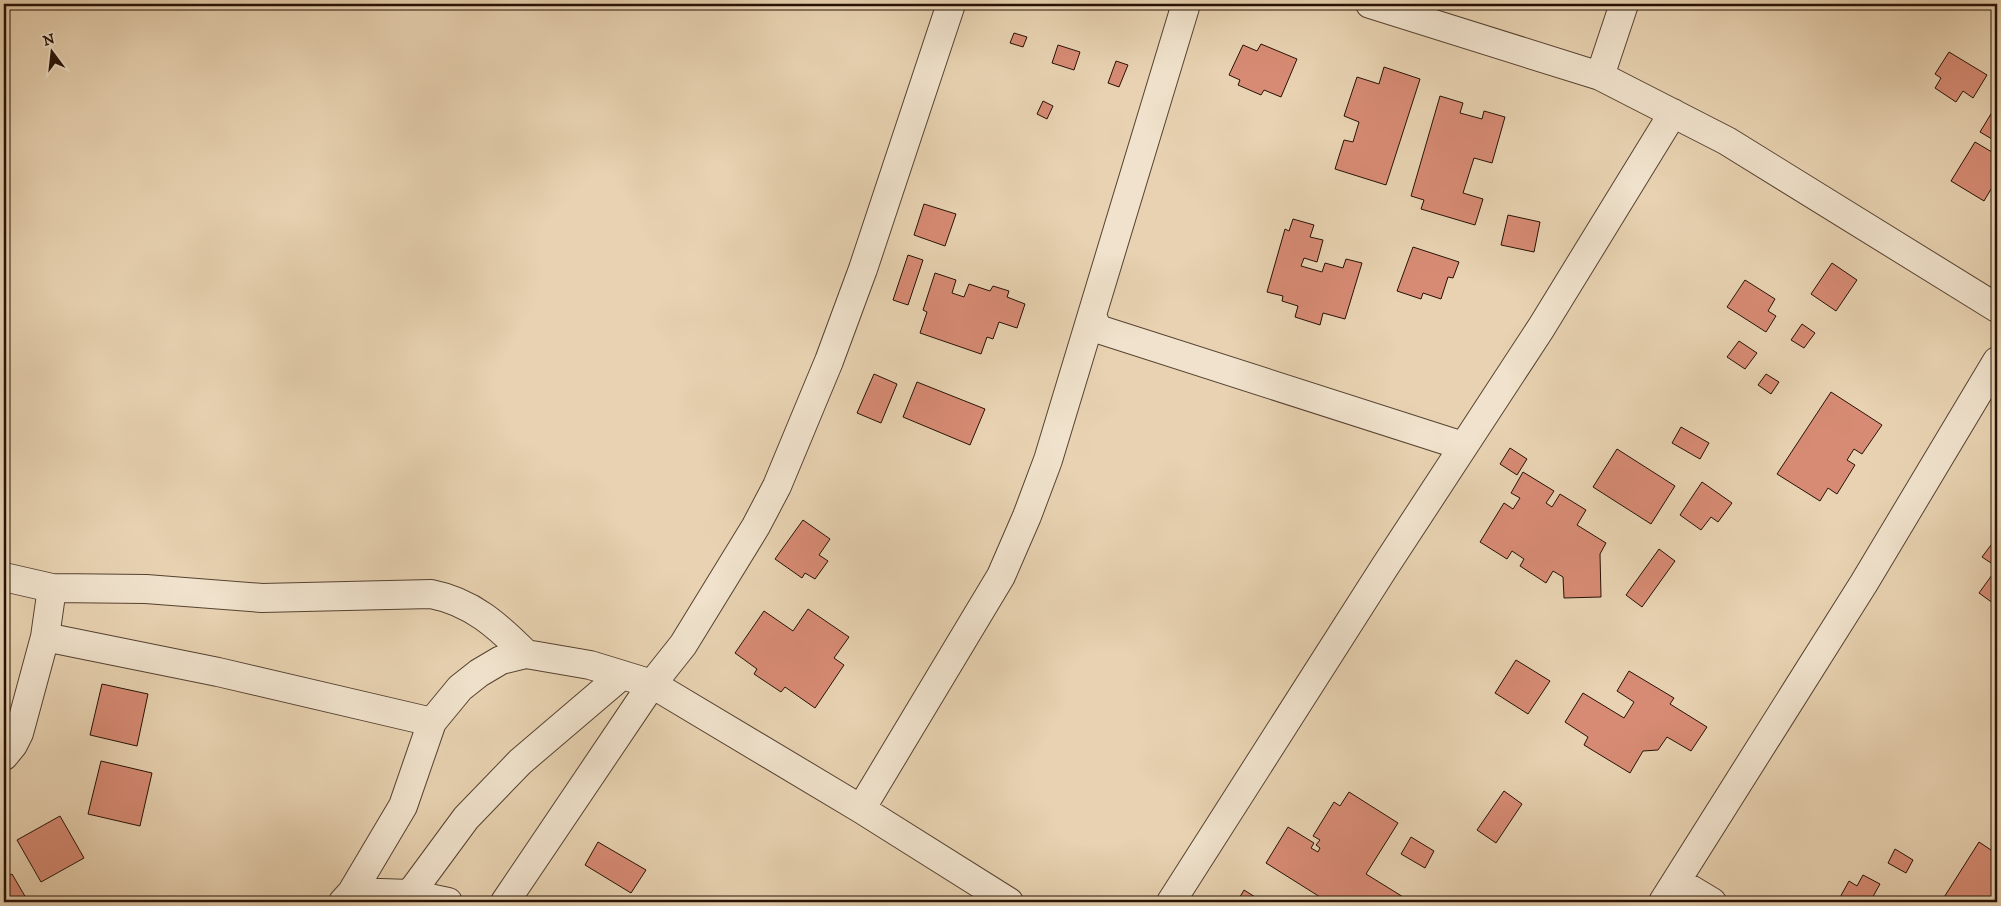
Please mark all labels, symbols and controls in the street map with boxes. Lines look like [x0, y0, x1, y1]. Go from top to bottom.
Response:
north arrow [28, 28, 78, 78]
text: N [41, 30, 57, 51]

